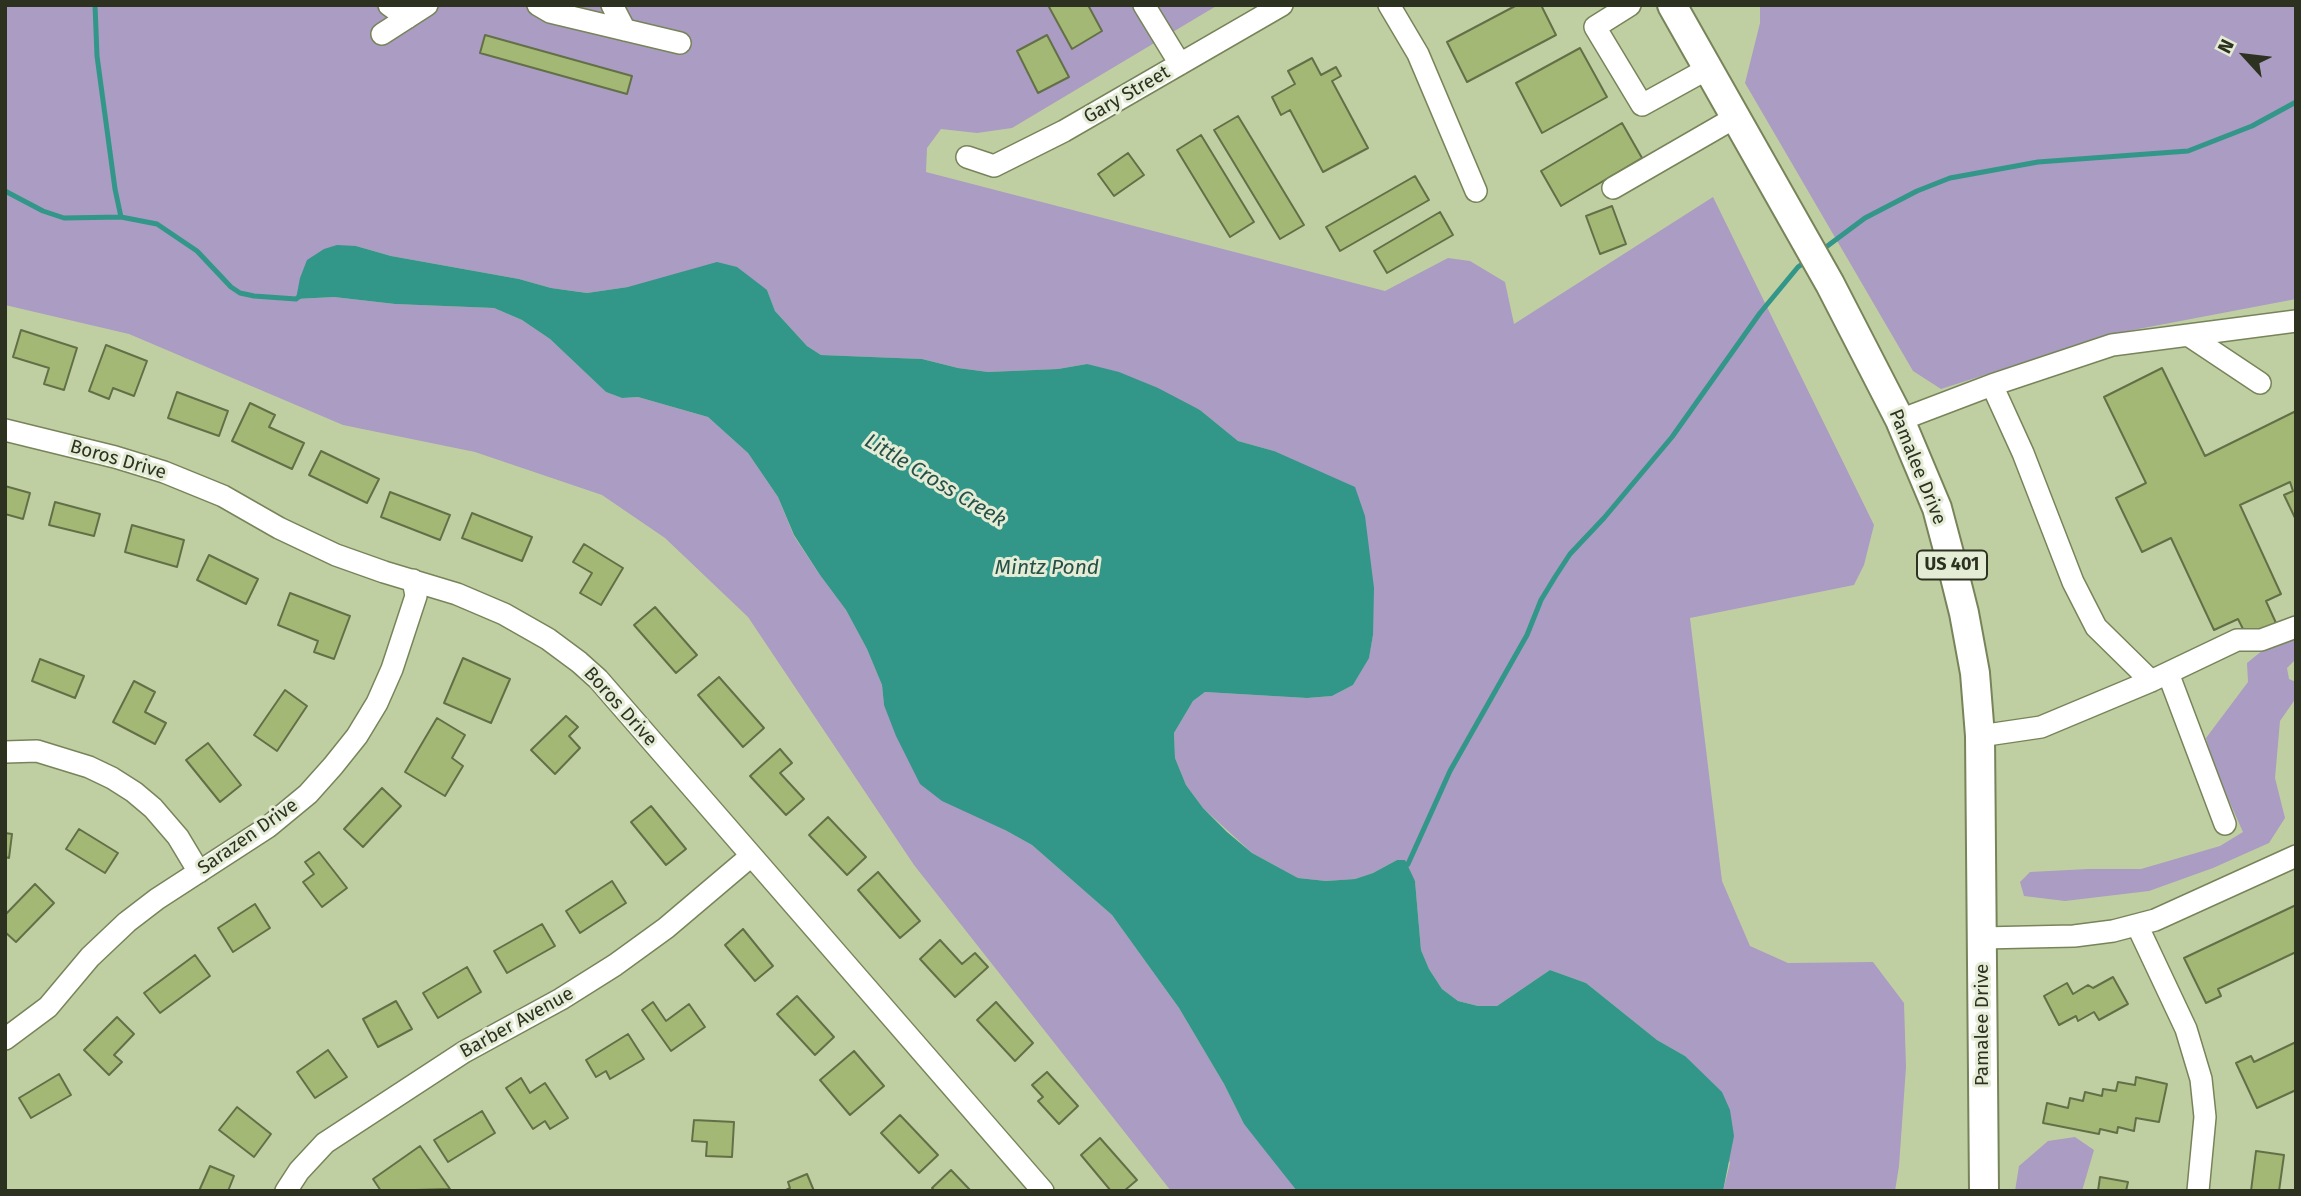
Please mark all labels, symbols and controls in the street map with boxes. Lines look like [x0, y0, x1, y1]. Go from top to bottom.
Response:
north arrow [2210, 21, 2280, 91]
text: N [2213, 35, 2239, 57]
street label: Gary Street [1080, 61, 1174, 129]
street label: Pamalee Drive [1883, 406, 1951, 528]
water label: Little Cross Creek [860, 429, 1010, 533]
street label: Boros Drive [67, 435, 169, 485]
road number: US 401 [1917, 550, 1987, 580]
water label: Mintz Pond [995, 555, 1099, 581]
street label: Boros Drive [578, 663, 662, 751]
street label: Sarazen Drive [194, 794, 302, 880]
street label: Pamalee Drive [1972, 964, 1994, 1086]
street label: Barber Avenue [456, 982, 578, 1064]

